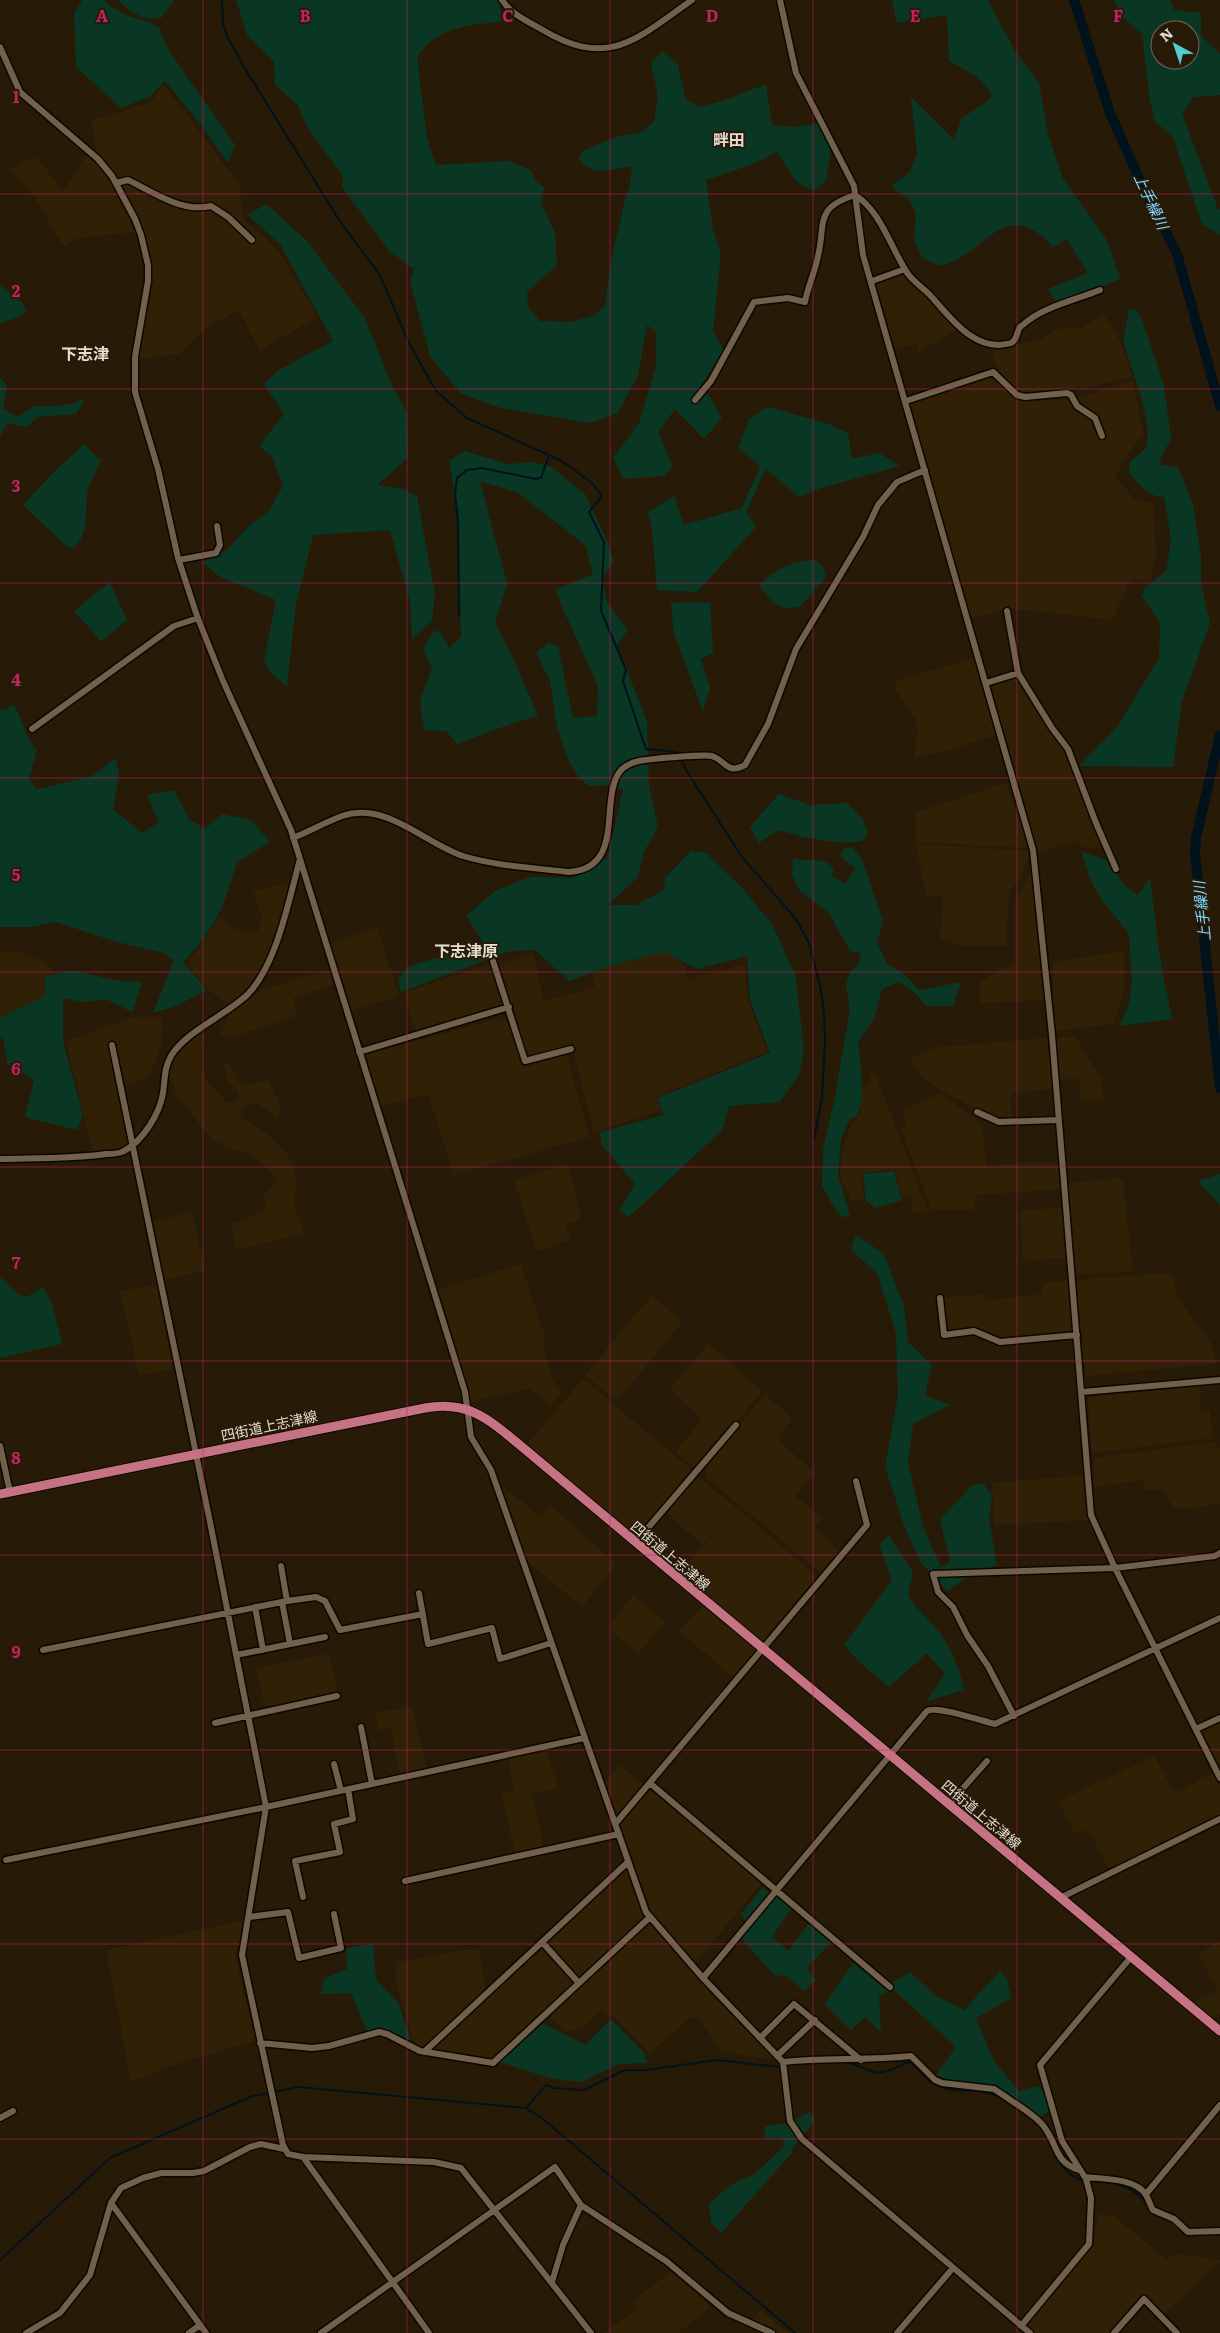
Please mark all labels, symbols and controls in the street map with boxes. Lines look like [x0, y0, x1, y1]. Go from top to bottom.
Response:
text: A [96, 3, 108, 27]
text: B [299, 3, 311, 27]
text: C [502, 3, 514, 27]
text: D [706, 3, 718, 27]
text: E [910, 3, 921, 27]
text: F [1113, 3, 1123, 27]
north arrow [1150, 20, 1200, 70]
text: N [1155, 23, 1177, 46]
text: 1 [13, 84, 20, 108]
district label: 畔田 [713, 127, 745, 151]
water label: 上手繰川 [1129, 169, 1176, 235]
text: 2 [12, 278, 21, 302]
district label: 下志津 [61, 341, 109, 365]
text: 3 [12, 473, 21, 497]
text: 4 [11, 667, 21, 691]
text: 5 [12, 862, 21, 886]
water label: 上手繰川 [1186, 878, 1216, 942]
district label: 下志津原 [434, 938, 498, 962]
text: 6 [11, 1056, 21, 1080]
text: 7 [12, 1250, 21, 1274]
street label: 四街道上志津線 [219, 1405, 319, 1445]
text: 8 [11, 1445, 21, 1469]
street label: 四街道上志津線 [627, 1516, 715, 1594]
text: 9 [11, 1639, 21, 1663]
street label: 四街道上志津線 [938, 1775, 1026, 1853]

